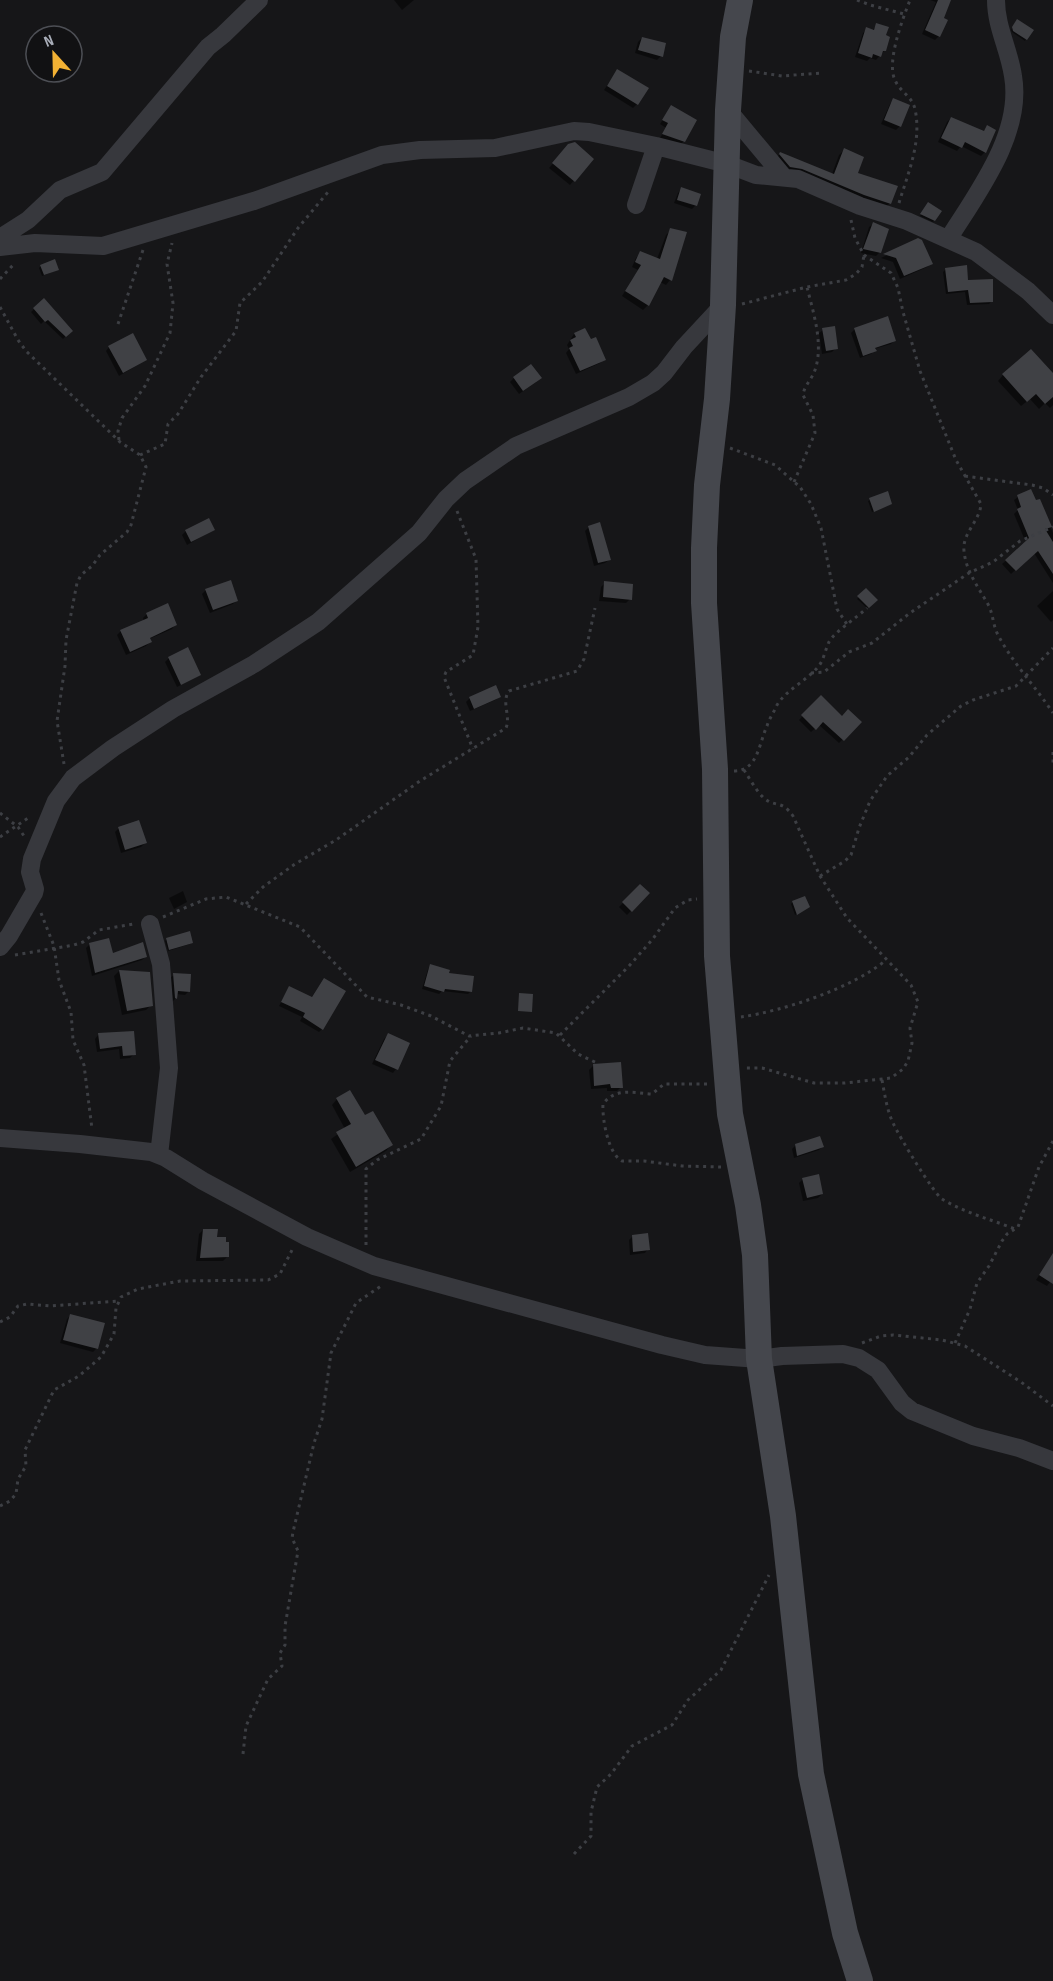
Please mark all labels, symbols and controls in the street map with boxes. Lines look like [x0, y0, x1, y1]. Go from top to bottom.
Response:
north arrow [24, 24, 84, 84]
text: N [41, 31, 56, 52]

